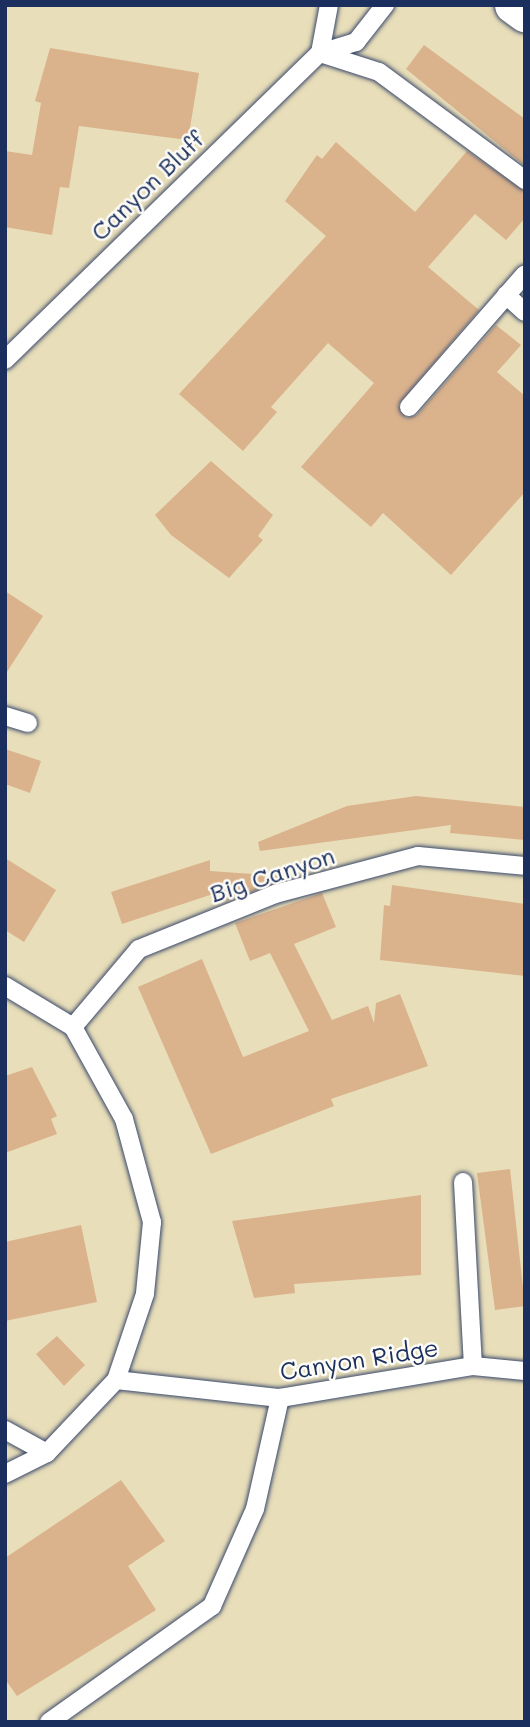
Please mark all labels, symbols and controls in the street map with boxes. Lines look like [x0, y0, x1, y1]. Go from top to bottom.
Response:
street label: Canyon Bluff [85, 124, 209, 246]
street label: Big Canyon [206, 840, 338, 908]
street label: Canyon Ridge [278, 1332, 440, 1386]

